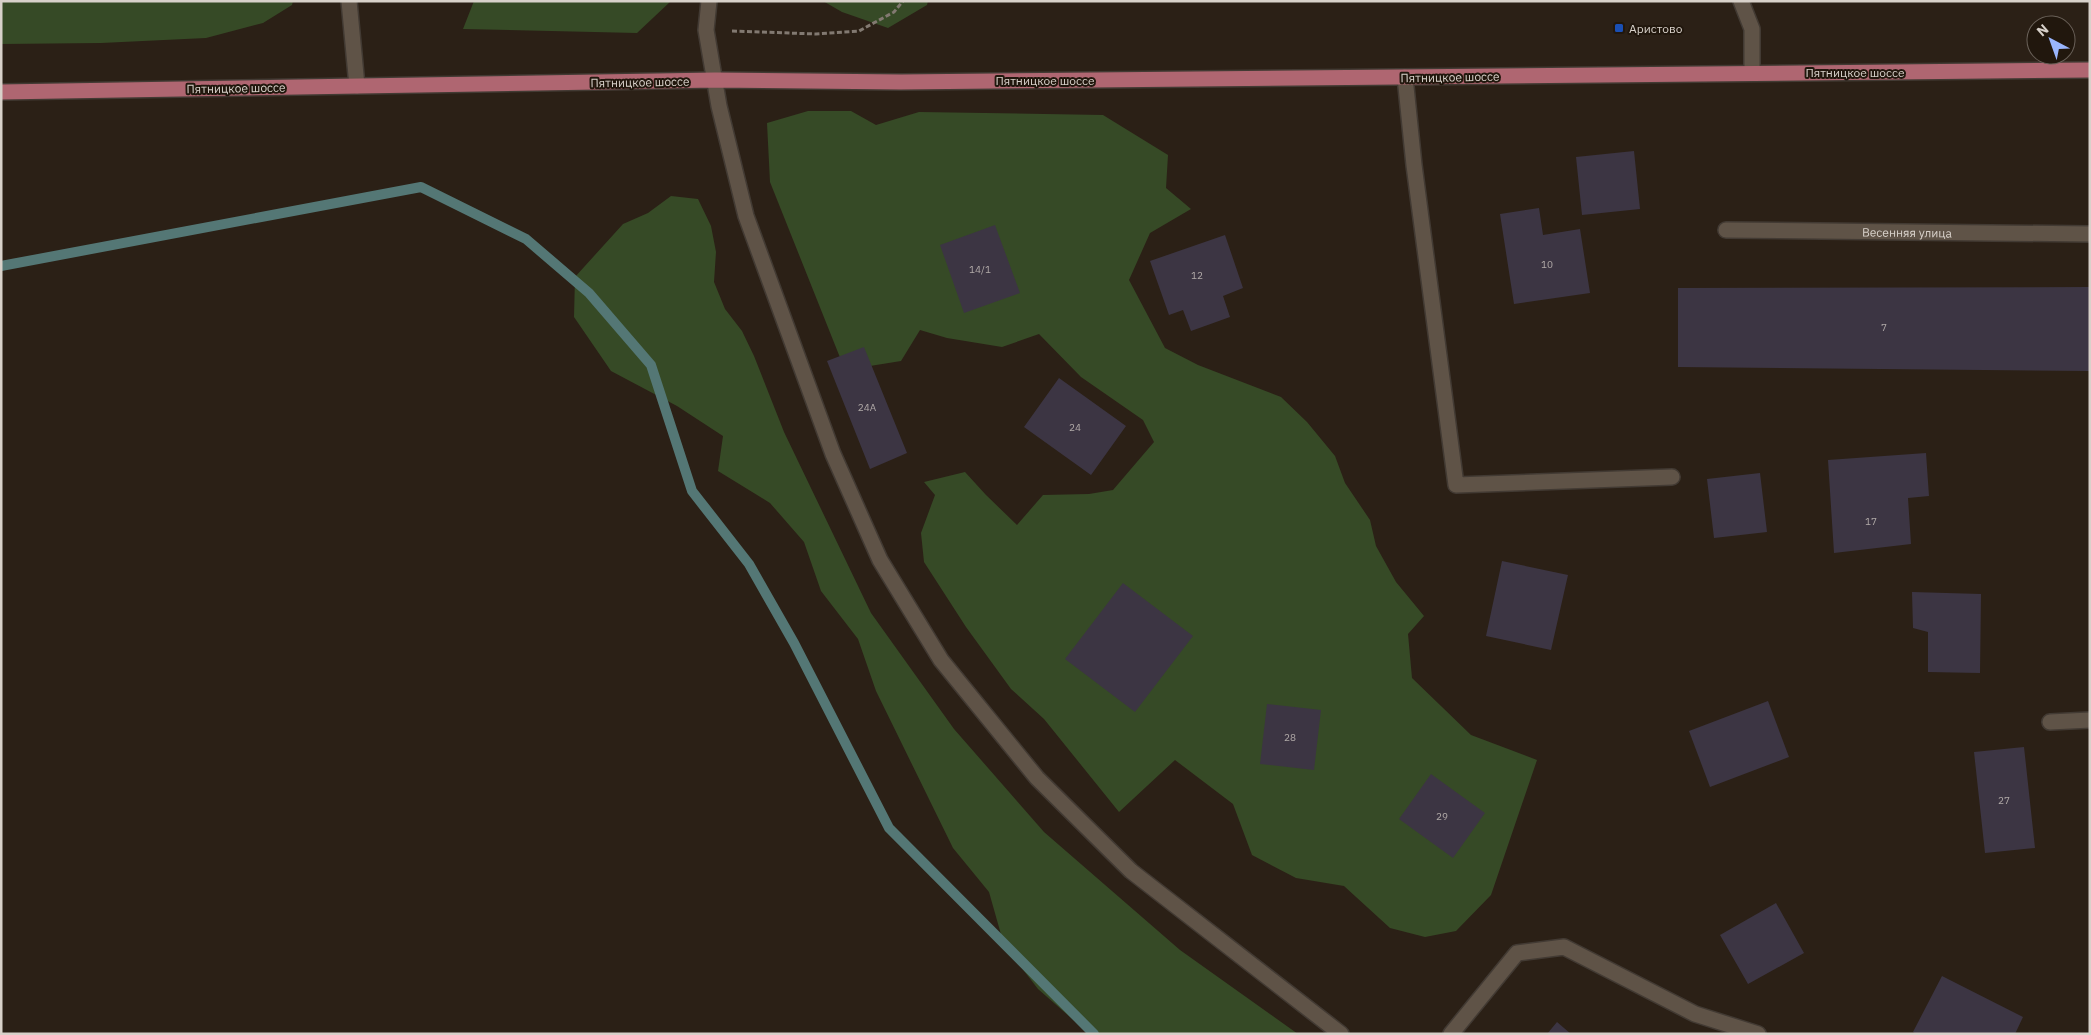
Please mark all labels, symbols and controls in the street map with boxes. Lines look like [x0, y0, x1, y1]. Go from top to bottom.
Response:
north arrow [2026, 15, 2076, 65]
text: N [2033, 20, 2052, 40]
place label: Аристово [1629, 21, 1683, 36]
marker: Аристово [1613, 22, 1625, 34]
street label: Пятницкое шоссе [1805, 65, 1905, 80]
street label: Пятницкое шоссе [1400, 69, 1500, 85]
street label: Пятницкое шоссе [995, 73, 1095, 88]
street label: Пятницкое шоссе [590, 74, 690, 90]
street label: Пятницкое шоссе [186, 80, 286, 96]
street label: Весенняя улица [1862, 224, 1953, 240]
house number: 10 [1541, 258, 1553, 271]
house number: 14/1 [969, 263, 991, 276]
house number: 12 [1191, 269, 1203, 282]
house number: 7 [1881, 321, 1887, 334]
house number: 24А [858, 401, 877, 414]
house number: 24 [1069, 421, 1081, 434]
house number: 17 [1865, 515, 1877, 528]
house number: 28 [1284, 731, 1296, 744]
house number: 27 [1998, 794, 2010, 807]
house number: 29 [1436, 810, 1448, 823]

